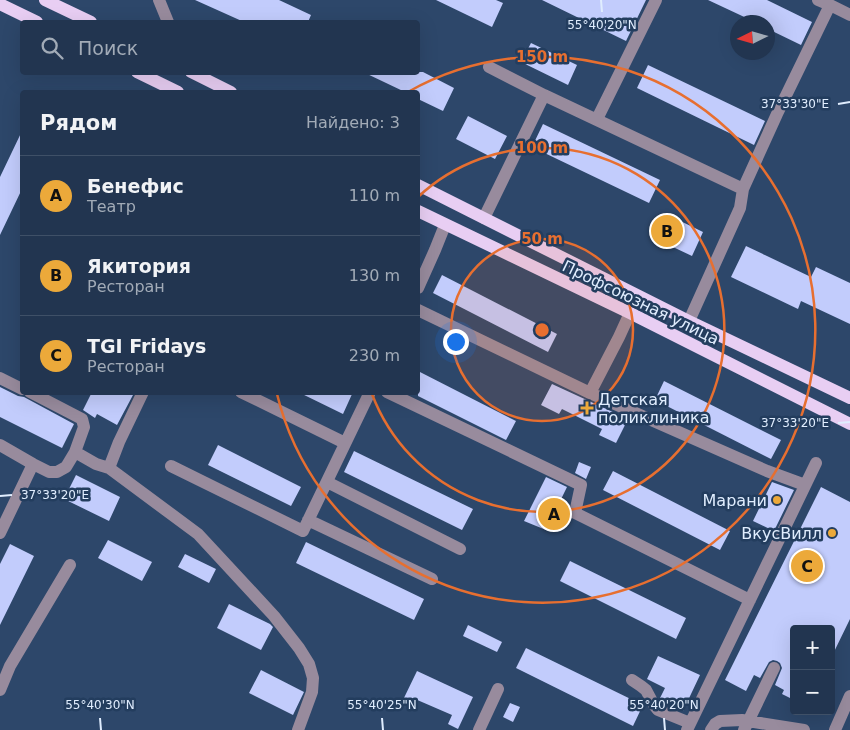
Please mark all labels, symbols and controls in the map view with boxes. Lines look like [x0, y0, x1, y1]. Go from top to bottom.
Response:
north arrow [730, 15, 775, 60]
text: 55°40'20"N [567, 18, 637, 32]
search box [20, 20, 420, 75]
icon: search [38, 34, 66, 62]
text: Поиск [78, 37, 138, 59]
text: 150 m [516, 48, 568, 66]
text: 37°33'30"E [761, 97, 829, 111]
text: Рядом [40, 111, 117, 135]
text: Найдено: 3 [306, 113, 400, 132]
text: 100 m [516, 139, 568, 157]
text: Бенефис [87, 175, 184, 197]
text: A [50, 186, 62, 205]
text: 110 m [349, 186, 400, 205]
text: Театр [87, 197, 136, 216]
pin: B [651, 212, 683, 250]
text: 50 m [521, 230, 563, 248]
text: Якитория [87, 255, 191, 277]
street label: Профсоюзная улица [559, 256, 722, 349]
text: B [50, 266, 62, 285]
text: 130 m [349, 266, 400, 285]
text: Ресторан [87, 277, 165, 296]
centre of rings [533, 321, 551, 339]
your location [443, 329, 469, 355]
text: TGI Fridays [87, 335, 206, 357]
text: C [50, 346, 62, 365]
text: 230 m [349, 346, 400, 365]
text: Ресторан [87, 357, 165, 376]
place label: Детская поликлиника [598, 390, 710, 427]
marker: Детская поликлиника [580, 401, 594, 415]
text: 37°33'20"E [761, 416, 829, 430]
text: 37°33'20"E [21, 488, 89, 502]
place label: Марани [703, 491, 767, 510]
marker: Марани [771, 494, 783, 506]
pin: A [538, 495, 570, 533]
place label: ВкусВилл [741, 524, 822, 543]
marker: ВкусВилл [826, 527, 838, 539]
pin: C [791, 547, 823, 585]
map controls [790, 625, 835, 715]
button: + [790, 625, 835, 670]
button: − [790, 670, 835, 715]
text: 55°40'30"N [65, 698, 135, 712]
text: 55°40'25"N [347, 698, 417, 712]
text: 55°40'20"N [629, 698, 699, 712]

